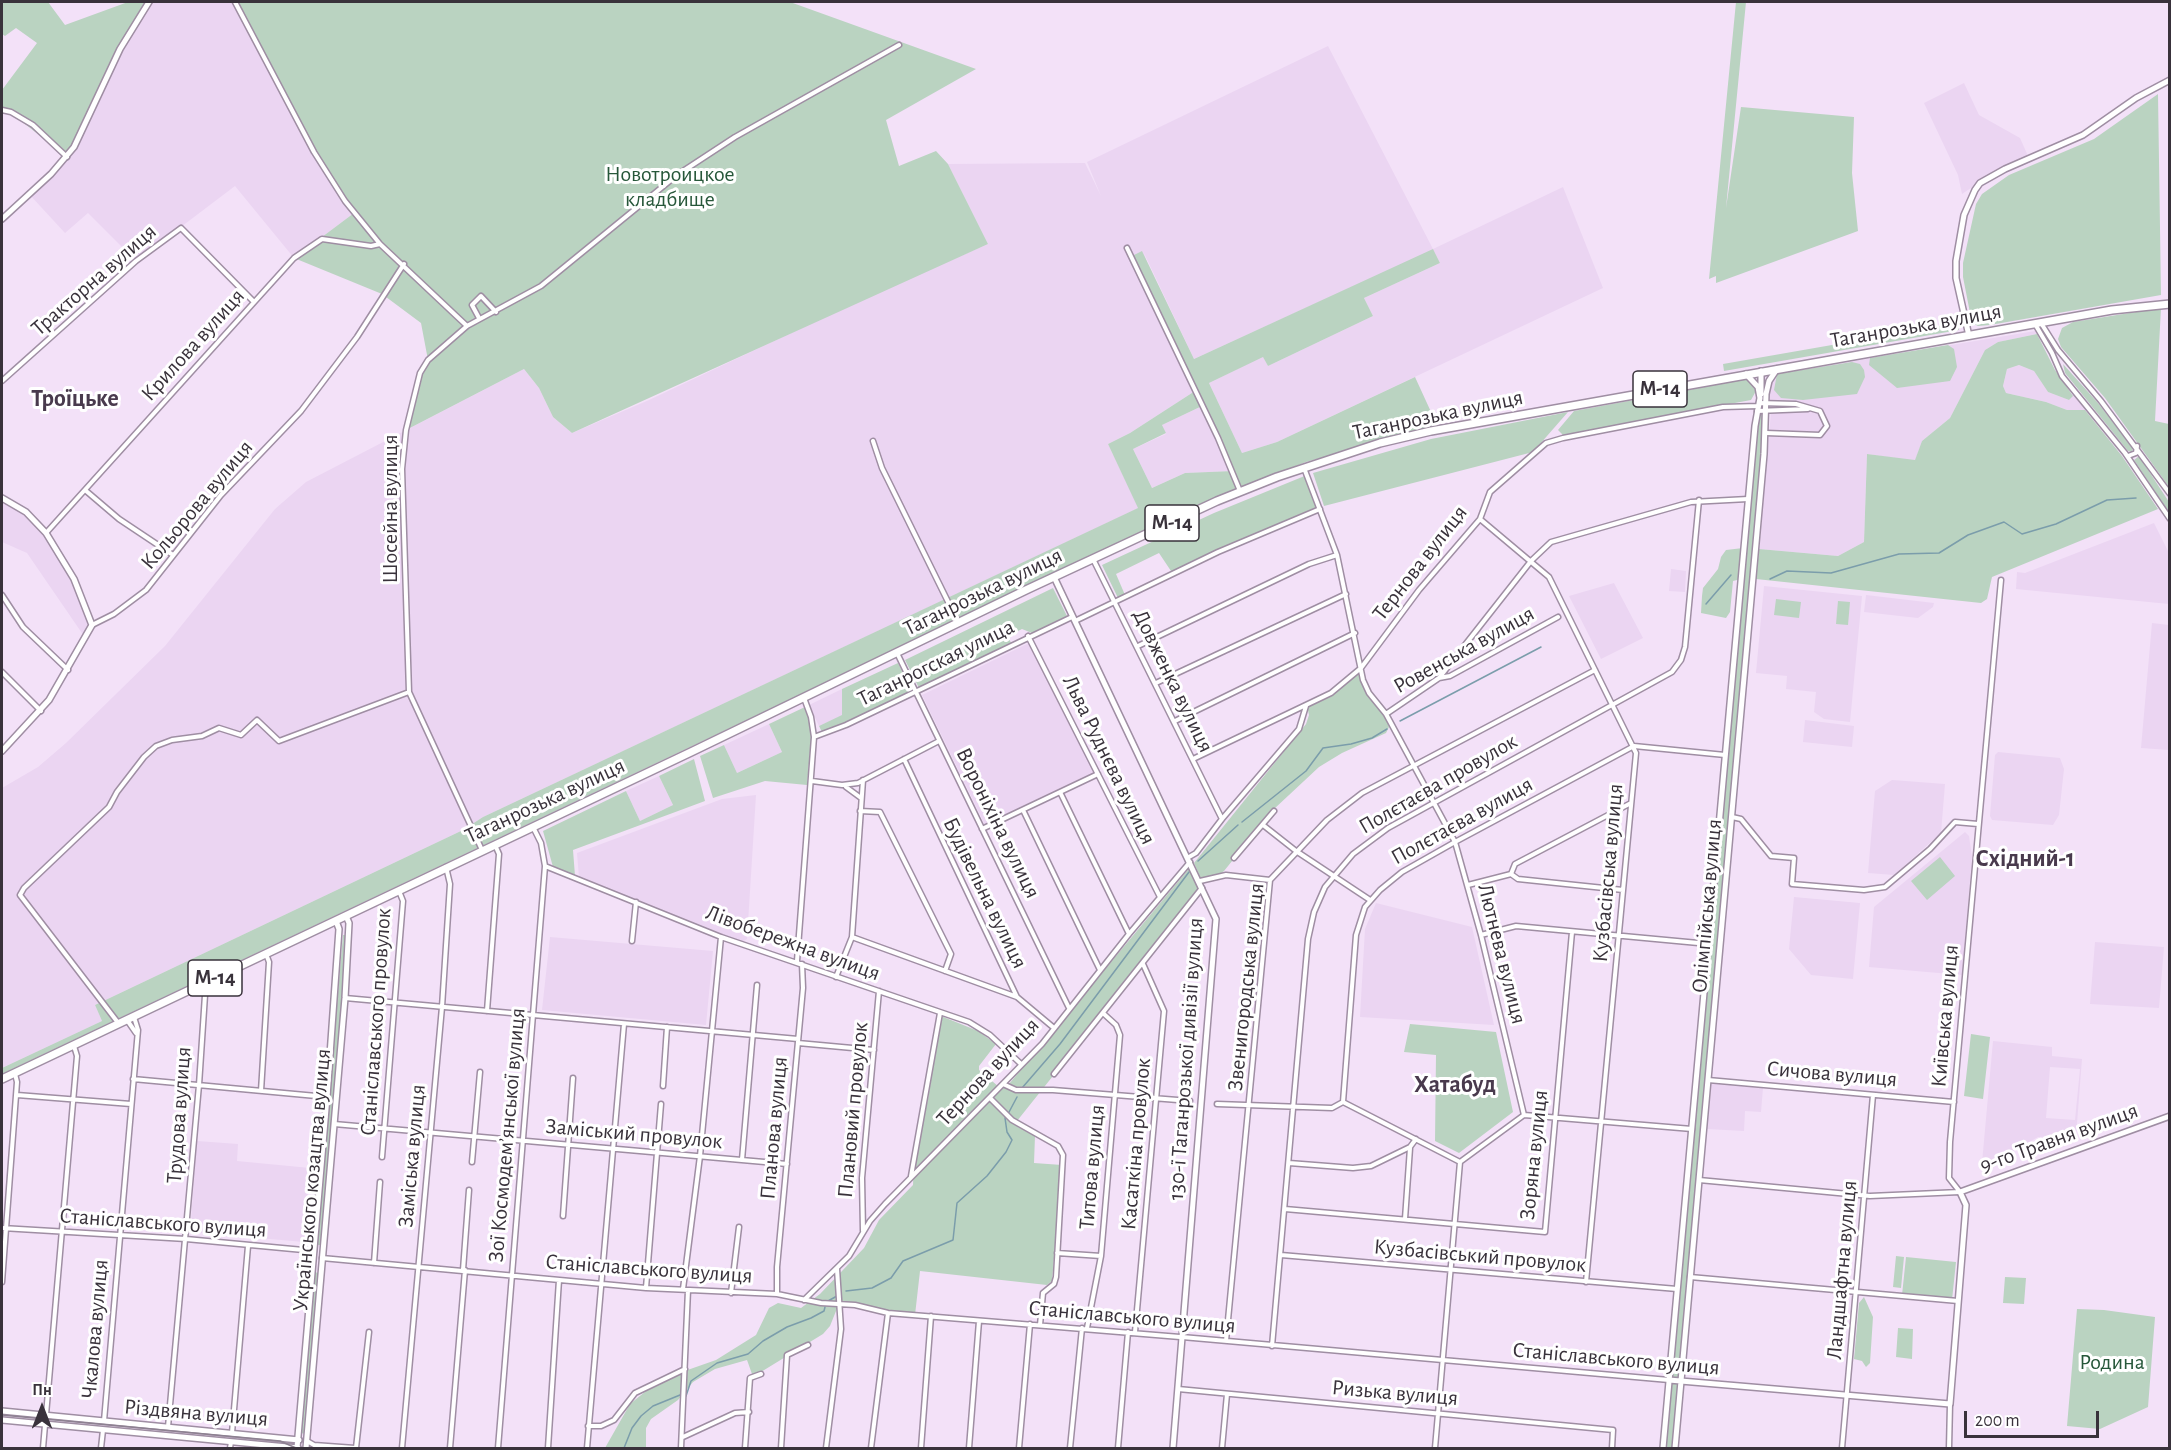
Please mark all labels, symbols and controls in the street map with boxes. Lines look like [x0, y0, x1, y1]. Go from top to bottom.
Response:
park label: Новотроицкое кладбище [605, 161, 735, 212]
street label: Тракторна вулиця [26, 218, 162, 342]
street label: Крилова вулиця [136, 283, 250, 407]
street label: Таганрозька вулиця [1828, 298, 2004, 354]
road number: М-14 [1633, 371, 1687, 407]
street label: Таганрозька вулиця [1351, 384, 1525, 446]
district label: Троїцьке [31, 385, 119, 413]
street label: Шосейна вулиця [377, 434, 403, 584]
street label: Кольорова вулиця [135, 435, 259, 575]
street label: Тернова вулиця [1367, 500, 1473, 626]
road number: М-14 [1145, 505, 1199, 541]
street label: Таганрозька вулиця [899, 542, 1067, 642]
street label: Ровенська вулиця [1389, 600, 1539, 700]
street label: Довженка вулиця [1127, 605, 1219, 757]
street label: Таганрогская улица [853, 614, 1019, 712]
street label: Льва Руднєва вулиця [1057, 671, 1161, 849]
street label: Полєтаєва провулок [1354, 728, 1522, 840]
street label: Вороніхіна вулиця [950, 743, 1046, 903]
street label: Таганрозька вулиця [461, 752, 629, 850]
street label: Полєтаєва вулиця [1386, 771, 1538, 871]
street label: Кузбасівська вулиця [1587, 783, 1629, 963]
street label: Будівельна вулиця [937, 813, 1033, 973]
street label: Олімпійська вулиця [1686, 818, 1728, 994]
district label: Східний-1 [1975, 845, 2075, 873]
street label: Лютнева вулиця [1472, 881, 1532, 1027]
street label: Звенигородська вулиця [1222, 882, 1270, 1092]
street label: Лівобережна вулиця [702, 899, 884, 987]
street label: Станіславського провулок [355, 907, 397, 1137]
street label: 130-ї Таганрозької дивізії вулиця [1163, 917, 1209, 1201]
street label: Київська вулиця [1926, 944, 1964, 1088]
road number: М-14 [188, 960, 242, 996]
street label: Зої Космодем’янської вулиця [483, 1007, 531, 1263]
street label: Тернова вулиця [931, 1012, 1045, 1132]
street label: Плановий провулок [832, 1021, 874, 1199]
street label: Трудова вулиця [161, 1046, 197, 1184]
street label: Українського козацтва вулиця [287, 1048, 337, 1312]
street label: Планова вулиця [755, 1055, 793, 1201]
street label: Сичова вулиця [1766, 1055, 1898, 1093]
street label: Касаткіна провулок [1115, 1057, 1157, 1231]
district label: Хатабуд [1414, 1071, 1496, 1099]
street label: Заміська вулиця [393, 1083, 431, 1229]
street label: Зоряна вулиця [1514, 1089, 1554, 1221]
street label: 9-го Травня вулиця [1976, 1097, 2142, 1179]
street label: Титова вулиця [1073, 1104, 1111, 1230]
street label: Заміський провулок [544, 1113, 724, 1155]
street label: Ландшафтна вулиця [1821, 1179, 1863, 1361]
street label: Станіславського вулиця [58, 1203, 268, 1243]
street label: Кузбасівський провулок [1373, 1234, 1587, 1278]
street label: Станіславського вулиця [544, 1249, 754, 1289]
street label: Чкалова вулиця [76, 1258, 114, 1400]
street label: Станіславського вулиця [1027, 1295, 1237, 1339]
street label: Станіславського вулиця [1511, 1337, 1721, 1381]
park label: Родина [2079, 1349, 2145, 1375]
street label: Ризька вулиця [1331, 1374, 1459, 1412]
north arrow [12, 1378, 72, 1438]
text: Пн [32, 1382, 52, 1398]
street label: Різдвяна вулиця [123, 1394, 269, 1432]
scale bar [1967, 1399, 2102, 1437]
text: 200 m [1975, 1412, 2020, 1430]

